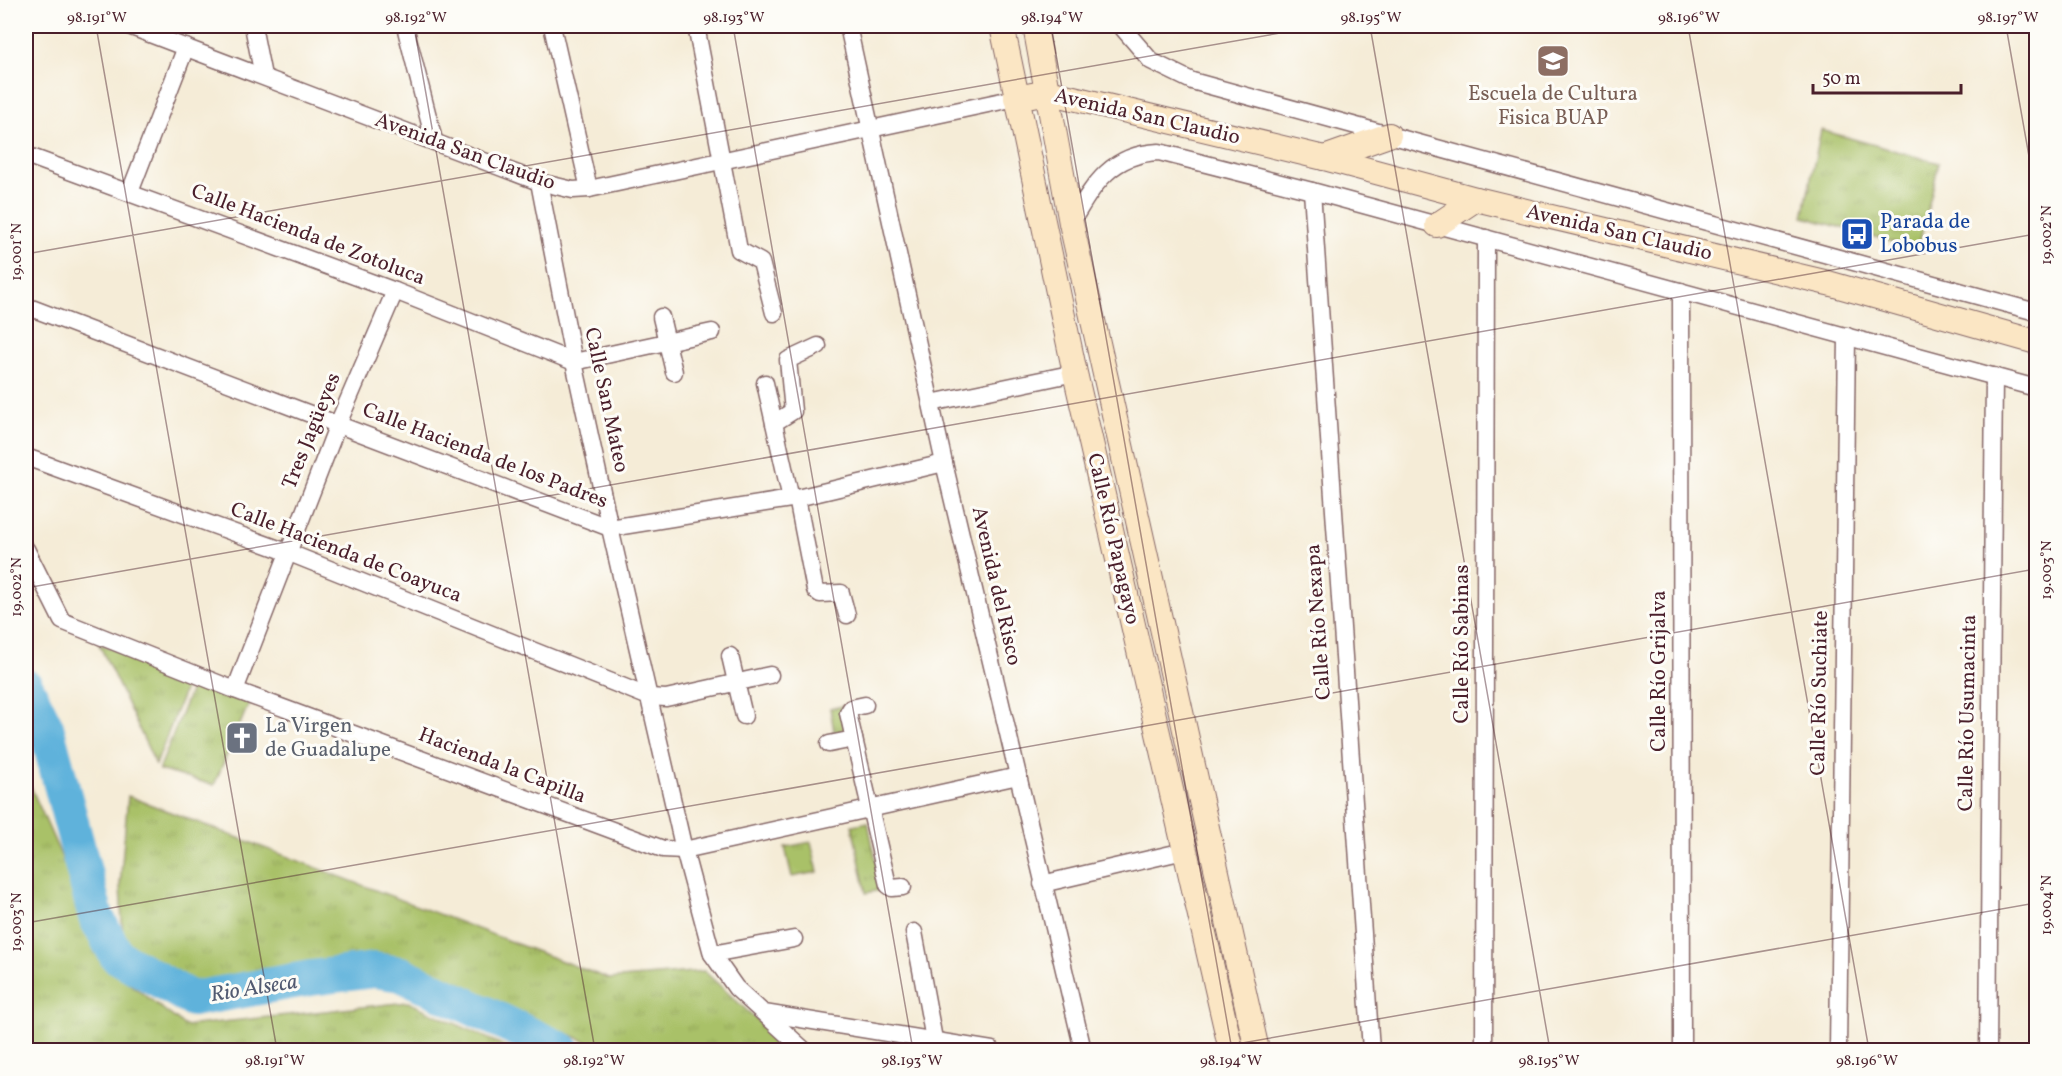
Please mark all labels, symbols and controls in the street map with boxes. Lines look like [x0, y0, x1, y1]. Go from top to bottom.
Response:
text: 98.191°W [67, 8, 127, 29]
text: 98.192°W [385, 8, 447, 29]
text: 98.193°W [703, 8, 765, 29]
text: 98.194°W [1021, 8, 1083, 29]
text: 98.195°W [1340, 8, 1402, 29]
text: 98.196°W [1658, 8, 1720, 29]
text: 98.197°W [1977, 8, 2039, 29]
school or university icon: Escuela de Cultura Fisica BUAP [1535, 43, 1571, 79]
scale bar [1813, 57, 1962, 95]
text: 50 m [1822, 67, 1861, 92]
place label: Escuela de Cultura Fisica BUAP [1468, 80, 1638, 133]
street label: Avenida San Claudio [1051, 81, 1243, 153]
street label: Avenida San Claudio [371, 106, 559, 198]
street label: Calle Hacienda de Zotoluca [187, 177, 429, 293]
street label: Avenida San Claudio [1523, 197, 1715, 269]
text: 19.002°N [2037, 205, 2058, 265]
place label: Parada de Lobobus [1880, 208, 1970, 261]
bus stop icon: Parada de Lobobus [1839, 216, 1875, 252]
text: 19.001°N [7, 223, 28, 281]
street label: Calle San Mateo [576, 325, 636, 475]
street label: Tres Jagüeyes [275, 368, 349, 494]
street label: Calle Hacienda de los Padres [358, 396, 612, 516]
street label: Calle Río Papagayo [1079, 450, 1147, 628]
street label: Calle Hacienda de Coayuca [226, 495, 466, 611]
street label: Avenida del Risco [964, 504, 1028, 668]
text: 19.003°N [2037, 540, 2058, 600]
street label: Calle Río Nexapa [1299, 543, 1339, 701]
text: 19.002°N [7, 557, 28, 617]
street label: Calle Río Sabinas [1448, 565, 1477, 723]
street label: Calle Río Grijalva [1645, 590, 1674, 752]
street label: Calle Río Suchiate [1804, 610, 1836, 776]
street label: Calle Río Usumacinta [1952, 614, 1984, 812]
place label: La Virgen de Guadalupe [265, 712, 391, 765]
church icon: La Virgen de Guadalupe [224, 720, 260, 756]
street label: Hacienda la Capilla [414, 721, 590, 811]
text: 19.004°N [2037, 875, 2058, 935]
text: 19.003°N [7, 892, 28, 952]
water label: Rio Alseca [208, 967, 300, 1011]
text: 98.191°W [245, 1051, 305, 1072]
text: 98.192°W [563, 1051, 625, 1072]
text: 98.193°W [881, 1051, 943, 1072]
text: 98.194°W [1200, 1051, 1262, 1072]
text: 98.195°W [1518, 1051, 1580, 1072]
text: 98.196°W [1836, 1051, 1898, 1072]

